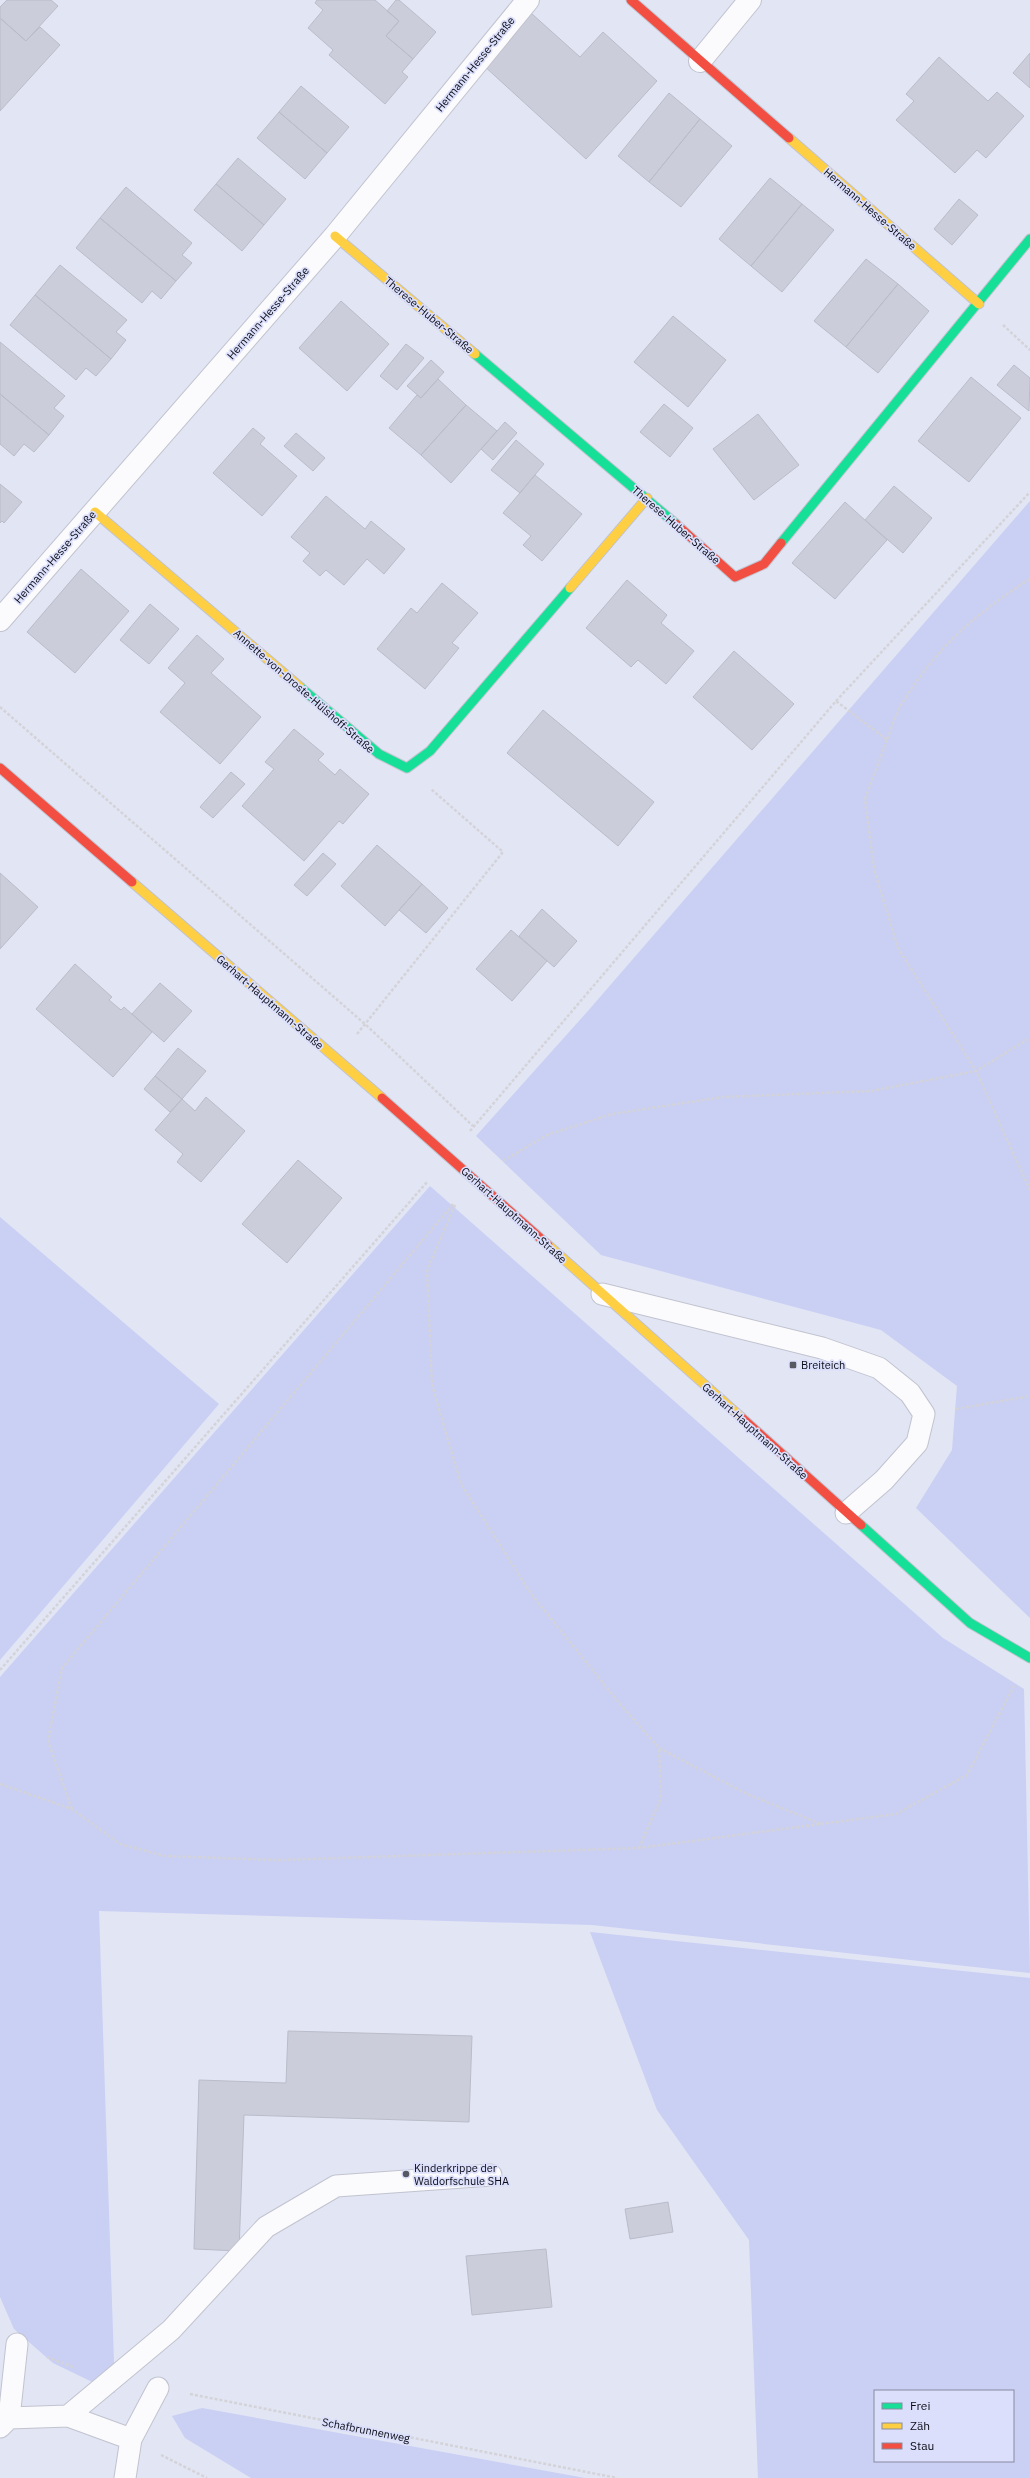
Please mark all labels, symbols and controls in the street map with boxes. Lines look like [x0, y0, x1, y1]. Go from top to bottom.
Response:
street label: Hermann-Hesse-Straße [432, 14, 518, 114]
street label: Hermann-Hesse-Straße [821, 165, 919, 253]
street label: Hermann-Hesse-Straße [224, 264, 312, 362]
street label: Therese-Huber-Straße [382, 274, 476, 356]
street label: Therese-Huber-Straße [629, 483, 723, 567]
street label: Hermann-Hesse-Straße [11, 508, 99, 606]
street label: Annette-von-Droste-Hülshoff-Straße [231, 626, 377, 756]
street label: Gerhart-Hauptmann-Straße [214, 952, 326, 1052]
street label: Gerhart-Hauptmann-Straße [458, 1164, 570, 1266]
place label: Breiteich [801, 1358, 845, 1372]
marker: Breiteich [788, 1360, 798, 1370]
street label: Gerhart-Hauptmann-Straße [699, 1380, 811, 1482]
place label: Kinderkrippe der Waldorfschule SHA [414, 2161, 509, 2188]
marker: Kinderkrippe der Waldorfschule SHA [401, 2169, 411, 2179]
legend [874, 2390, 1014, 2462]
text: Frei [910, 2398, 930, 2413]
street label: Schafbrunnenweg [321, 2415, 411, 2445]
text: Zäh [910, 2418, 930, 2433]
text: Stau [910, 2438, 934, 2453]

